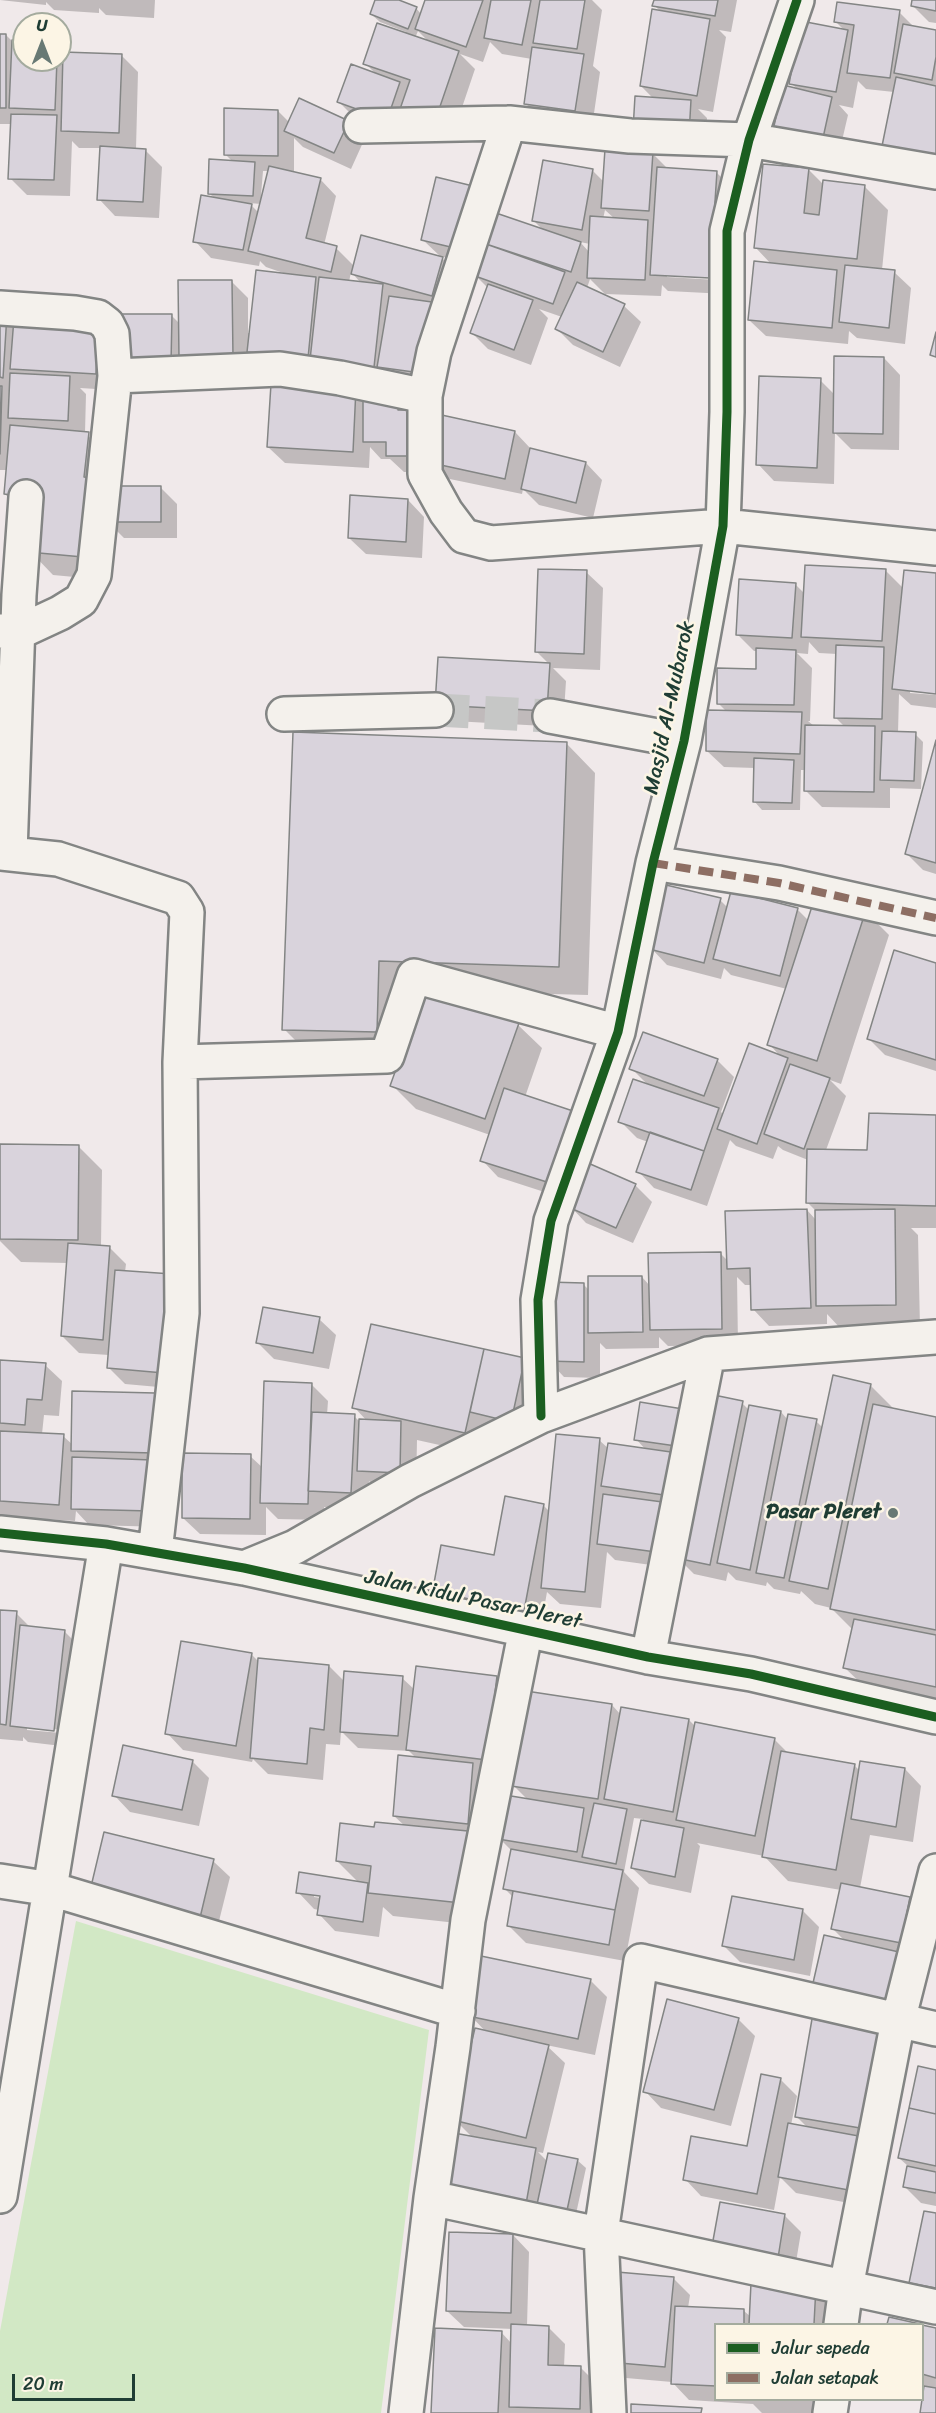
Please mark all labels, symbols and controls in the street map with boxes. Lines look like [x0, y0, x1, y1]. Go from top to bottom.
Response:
text: U [37, 11, 47, 40]
north arrow [12, 12, 72, 72]
street label: Masjid Al-Mubarok [639, 619, 701, 797]
place label: Pasar Pleret [766, 1500, 881, 1526]
marker: Pasar Pleret [886, 1506, 900, 1520]
street label: Jalan Kidul Pasar Pleret [362, 1565, 584, 1635]
legend [714, 2323, 924, 2401]
text: Jalur sepeda [772, 2332, 870, 2364]
scale bar [15, 2362, 138, 2400]
text: Jalan setapak [772, 2362, 879, 2394]
text: 20 m [23, 2368, 63, 2400]

